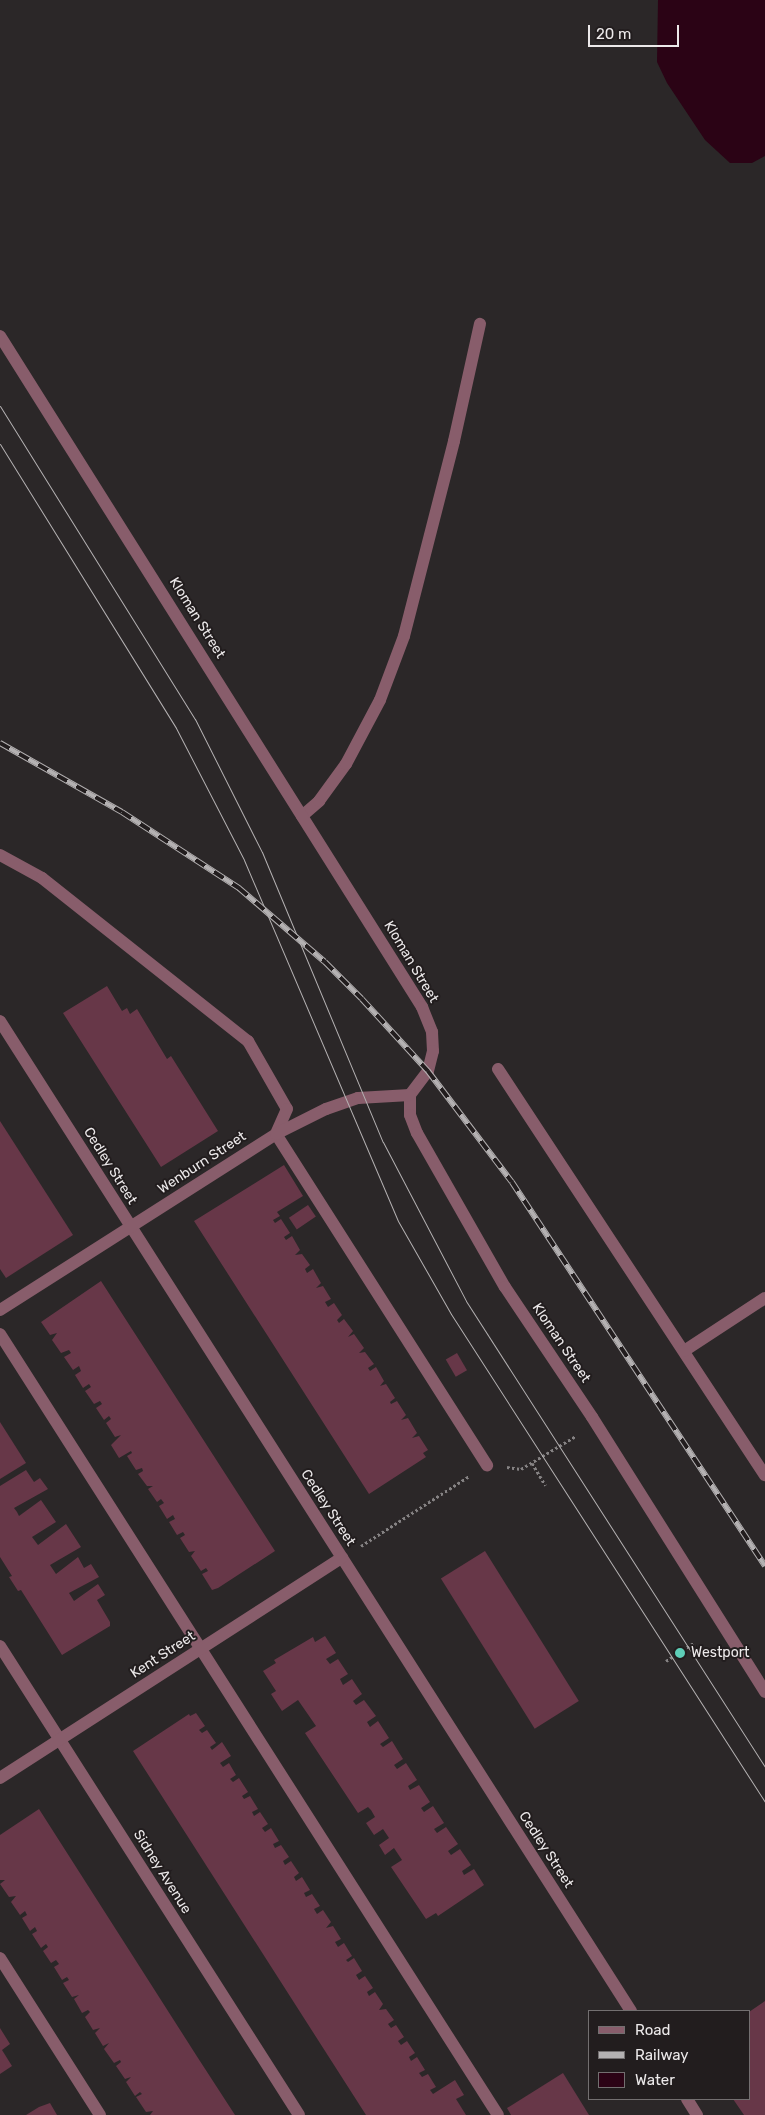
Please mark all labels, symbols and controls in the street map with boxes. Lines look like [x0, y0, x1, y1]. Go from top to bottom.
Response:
scale bar [590, 15, 681, 47]
text: 20 m [596, 25, 631, 43]
street label: Kloman Street [165, 574, 229, 662]
street label: Kloman Street [380, 918, 442, 1006]
street label: Cedley Street [80, 1124, 140, 1208]
street label: Wenburn Street [155, 1128, 249, 1198]
street label: Kloman Street [528, 1300, 594, 1386]
street label: Cedley Street [297, 1466, 359, 1550]
street label: Kent Street [128, 1628, 198, 1682]
place label: Westport [691, 1645, 750, 1661]
marker: Westport [673, 1646, 687, 1660]
street label: Cedley Street [515, 1808, 577, 1892]
street label: Sidney Avenue [129, 1827, 195, 1917]
legend [588, 2010, 750, 2100]
text: Road [635, 2021, 671, 2039]
text: Railway [635, 2046, 689, 2064]
text: Water [635, 2071, 675, 2089]

